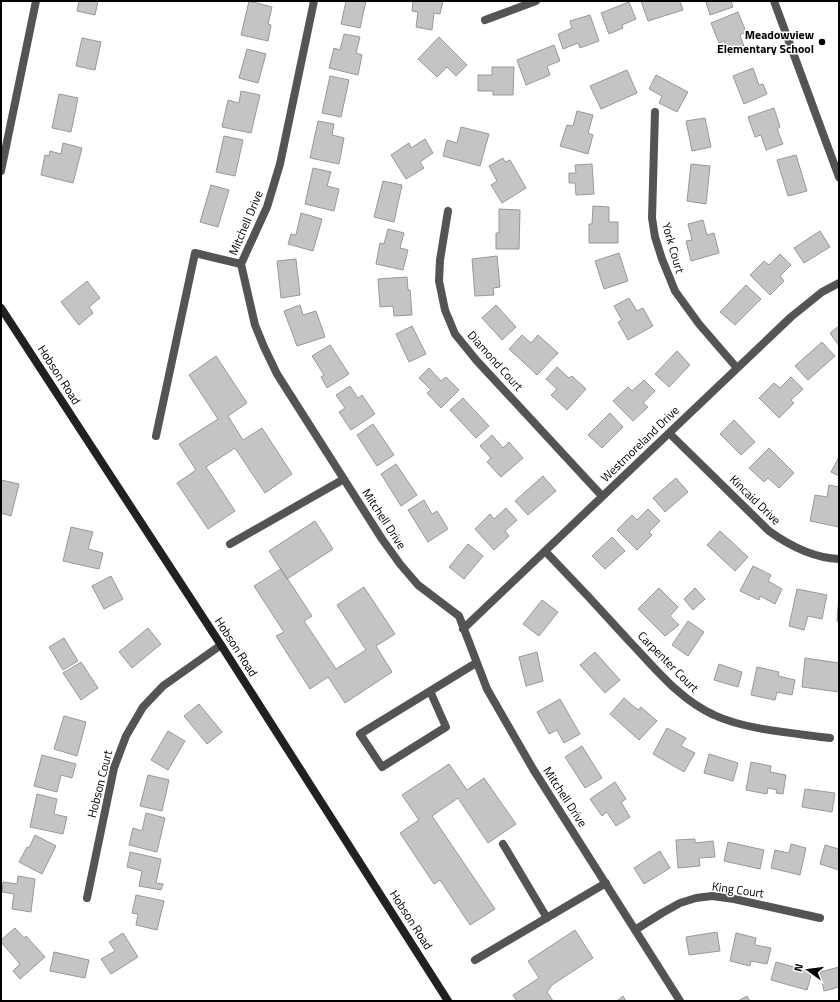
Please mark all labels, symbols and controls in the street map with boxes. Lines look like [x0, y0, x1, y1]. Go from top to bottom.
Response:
place label: Meadowview Elementary School [717, 25, 814, 58]
marker: Meadowview Elementary School [817, 37, 827, 47]
street label: Mitchell Drive [223, 187, 268, 258]
street label: York Court [657, 220, 690, 276]
street label: Diamond Court [463, 326, 528, 396]
street label: Hobson Road [33, 341, 86, 408]
street label: Westmoreland Drive [596, 401, 683, 486]
street label: Kincaid Drive [725, 470, 785, 529]
street label: Mitchell Drive [358, 485, 411, 553]
street label: Hobson Road [210, 613, 263, 680]
street label: Carpenter Court [633, 627, 704, 697]
street label: Hobson Court [82, 747, 117, 820]
street label: Mitchell Drive [539, 763, 592, 831]
street label: King Court [711, 876, 766, 903]
street label: Hobson Road [385, 886, 438, 953]
north arrow [788, 950, 828, 990]
text: N [790, 962, 807, 973]

